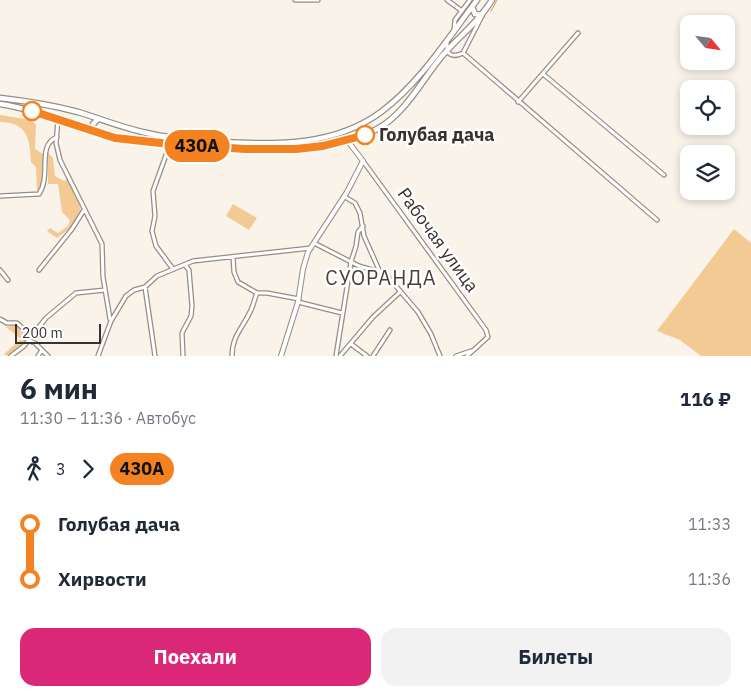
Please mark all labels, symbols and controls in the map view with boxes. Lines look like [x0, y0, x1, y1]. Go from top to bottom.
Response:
north arrow [680, 15, 735, 70]
map controls [680, 15, 735, 200]
button: locate [680, 80, 735, 135]
unlabelled marker [22, 101, 42, 121]
place label: Голубая дача [379, 123, 495, 146]
marker: Голубая дача [355, 125, 375, 145]
line badge: 430А [162, 130, 232, 162]
text: 430А [175, 134, 219, 157]
button: layers [680, 145, 735, 200]
street label: Рабочая улица [393, 183, 484, 297]
district label: СУОРАНДА [325, 264, 437, 291]
scale bar [15, 321, 101, 344]
text: 200 m [22, 324, 63, 342]
text: 6 мин [20, 370, 98, 407]
text: 116 ₽ [680, 387, 731, 411]
text: 11:30 – 11:36 · Автобус [20, 408, 196, 428]
icon: walk [20, 455, 48, 483]
icon: forward [74, 455, 102, 483]
text: 430А [120, 457, 164, 480]
text: 3 [56, 459, 66, 479]
text: Голубая дача [58, 512, 180, 536]
text: 11:33 [688, 514, 731, 534]
text: Хирвости [58, 567, 147, 591]
text: 11:36 [688, 569, 731, 589]
button: Поехали [20, 628, 371, 686]
button: Билеты [381, 628, 731, 686]

